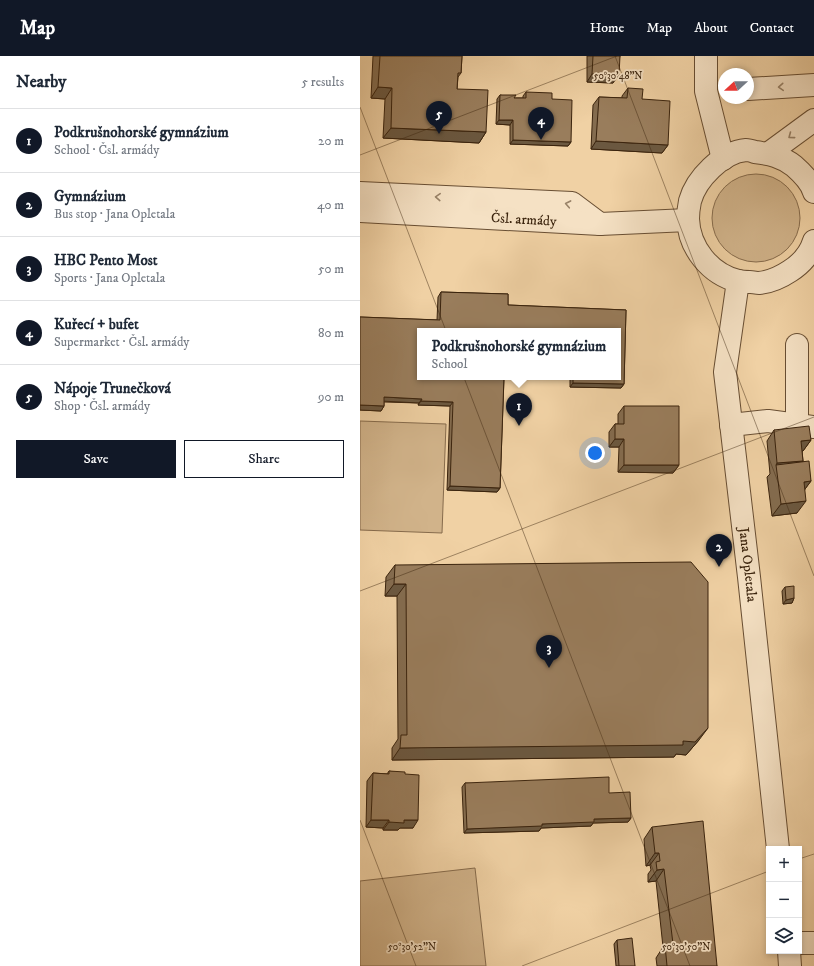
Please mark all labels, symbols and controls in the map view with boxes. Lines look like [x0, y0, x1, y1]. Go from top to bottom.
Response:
text: Map [20, 17, 55, 40]
text: Home [590, 19, 624, 37]
text: Map [646, 19, 672, 37]
text: About [694, 19, 728, 37]
text: Contact [750, 19, 794, 37]
north arrow [718, 68, 754, 104]
text: 50°30'48"N [593, 70, 643, 82]
text: Nearby [16, 71, 66, 93]
text: 5 results [302, 74, 344, 90]
one-way arrow [778, 82, 784, 91]
pin: 5 [426, 101, 452, 134]
pin: 4 [528, 107, 554, 140]
text: Podkrušnohorské gymnázium [54, 123, 229, 142]
one-way arrow [789, 132, 796, 139]
text: 1 [27, 133, 31, 149]
text: 20 m [318, 133, 344, 149]
text: School · Čsl. armády [54, 142, 159, 158]
text: Gymnázium [54, 187, 126, 206]
one-way arrow [435, 192, 441, 201]
text: 2 [26, 197, 32, 213]
text: 40 m [317, 197, 344, 213]
one-way arrow [564, 200, 571, 209]
text: Bus stop · Jana Opletala [54, 206, 175, 222]
street label: Čsl. armády [490, 209, 557, 231]
text: HBC Pento Most [54, 251, 158, 270]
text: 3 [27, 261, 31, 277]
text: 50 m [318, 261, 344, 277]
text: Sports · Jana Opletala [54, 270, 165, 286]
text: Kuřecí + bufet [54, 315, 139, 334]
text: 4 [25, 325, 33, 341]
text: 80 m [318, 325, 344, 341]
popup [417, 328, 621, 380]
text: Supermarket · Čsl. armády [54, 334, 189, 350]
text: Podkrušnohorské gymnázium [432, 337, 606, 356]
text: School [432, 356, 467, 372]
text: Nápoje Trunečková [54, 379, 171, 398]
text: 5 [26, 389, 32, 405]
text: 90 m [318, 389, 344, 405]
pin: 1 [506, 393, 532, 426]
text: Shop · Čsl. armády [54, 398, 150, 414]
button: Save [16, 440, 176, 478]
button: Share [184, 440, 344, 478]
your location [585, 443, 605, 463]
street label: Jana Opletala [734, 524, 761, 603]
pin: 2 [706, 534, 732, 567]
pin: 3 [536, 635, 562, 668]
map controls [766, 846, 802, 954]
button: + [766, 846, 802, 882]
button: − [766, 882, 802, 918]
button: layers [766, 918, 802, 954]
text: 50°30'52"N [388, 941, 436, 953]
text: 50°30'50"N [662, 941, 710, 953]

